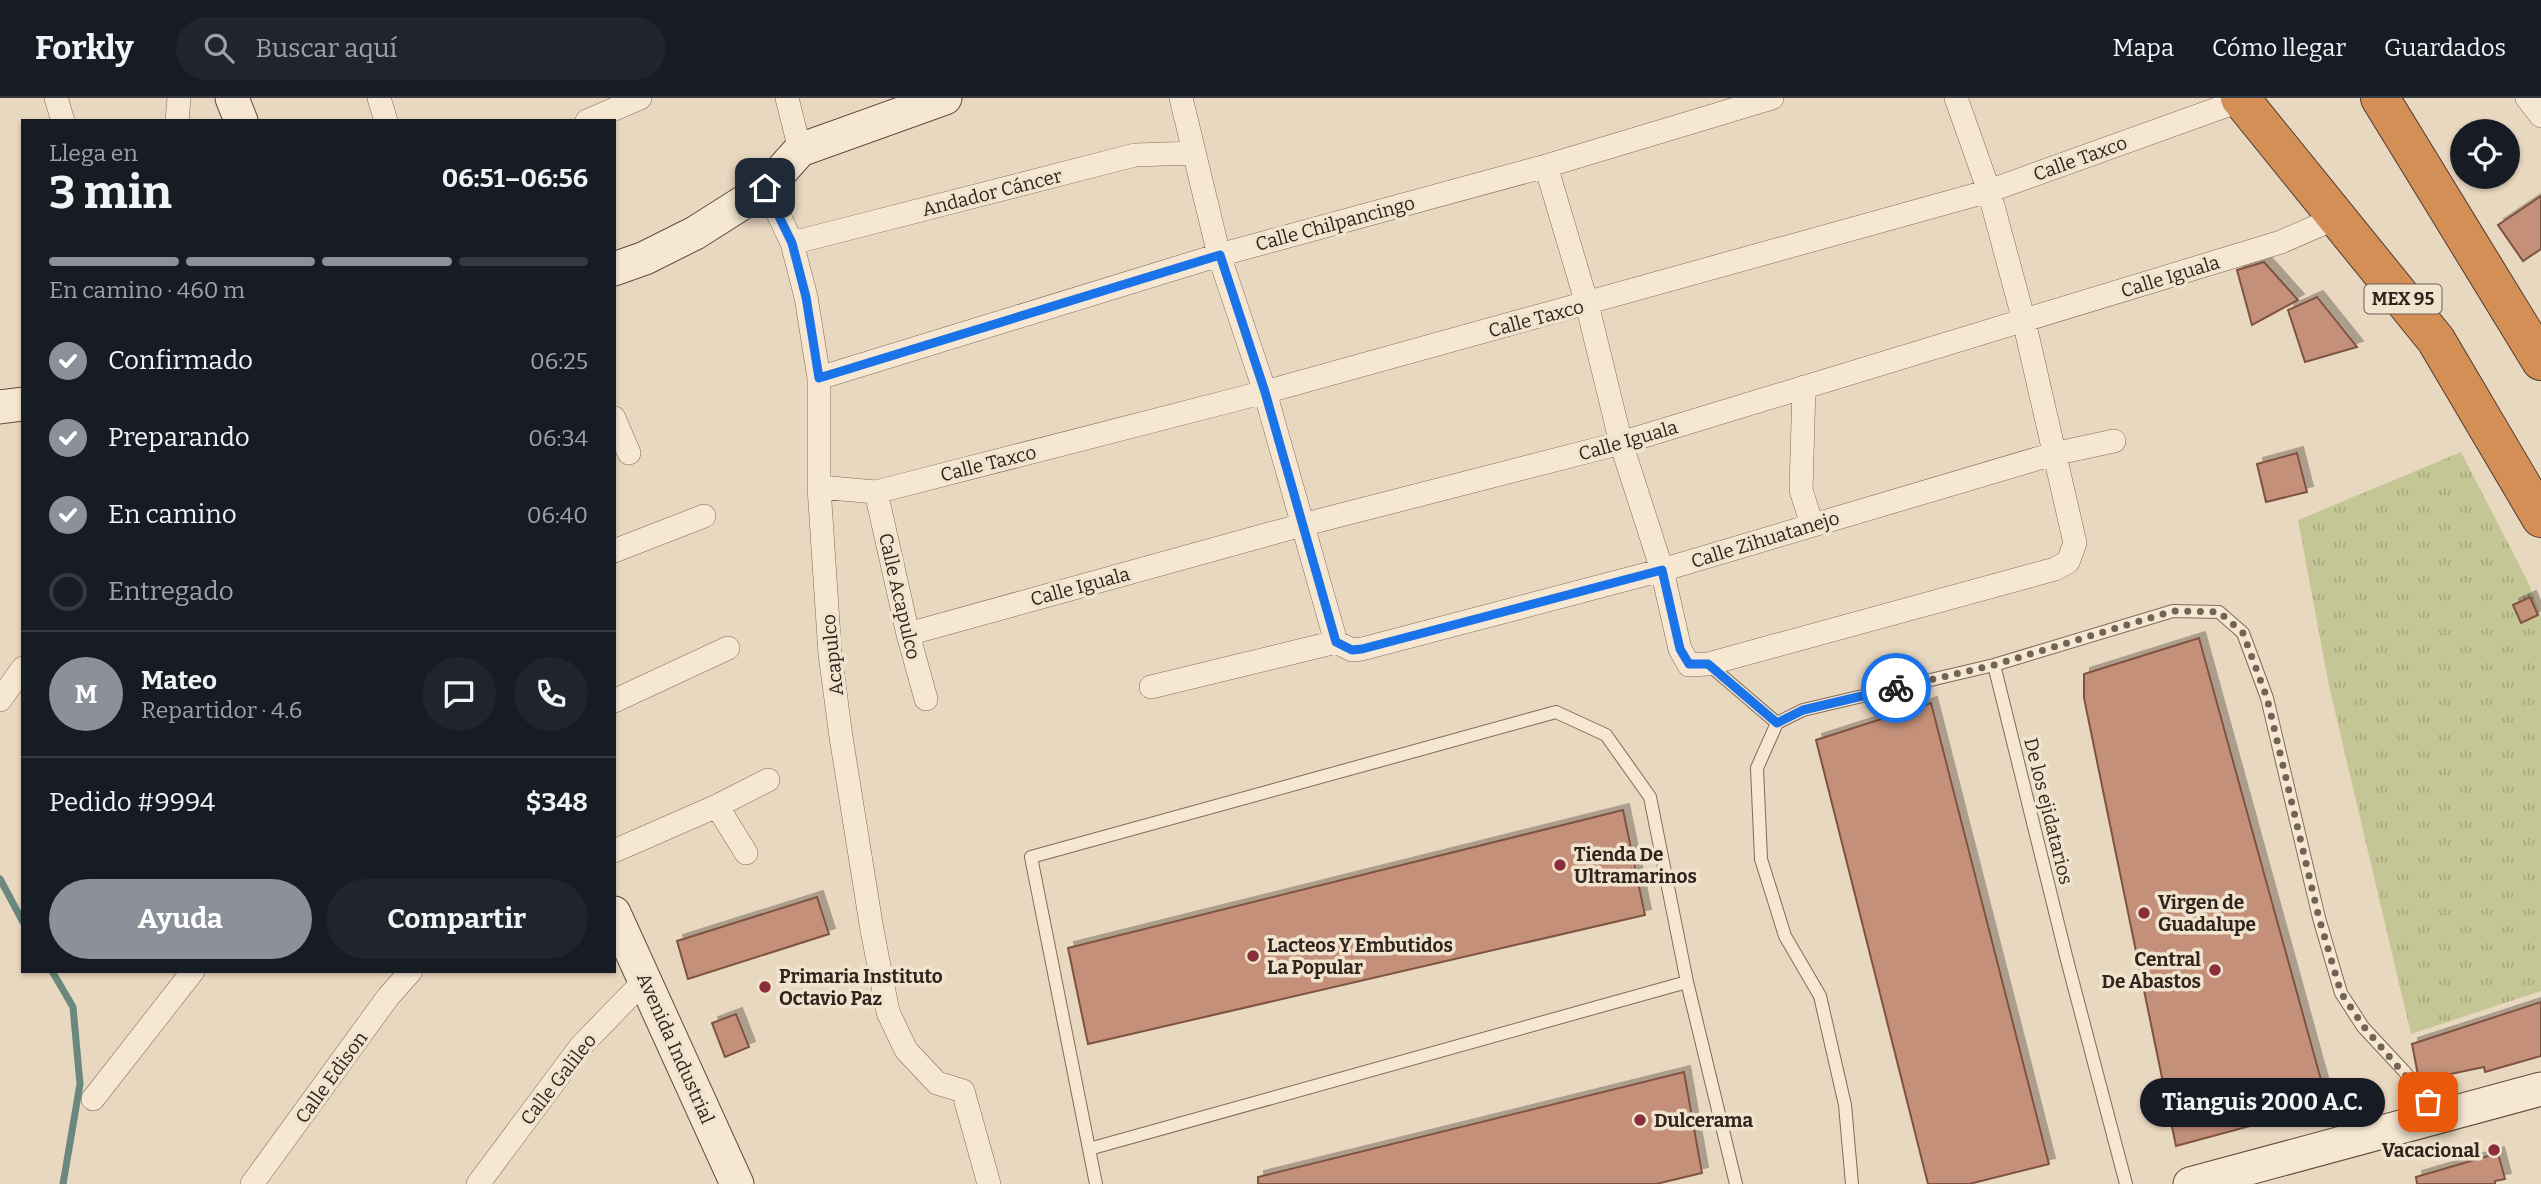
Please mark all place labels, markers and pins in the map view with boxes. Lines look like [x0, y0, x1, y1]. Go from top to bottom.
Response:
pin [735, 158, 795, 218]
place label: Tienda De Ultramarinos [1574, 843, 1697, 888]
marker: Tienda De Ultramarinos [1552, 857, 1568, 873]
place label: Virgen de Guadalupe [2158, 891, 2256, 936]
marker: Virgen de Guadalupe [2136, 905, 2152, 921]
place label: Lacteos Y Embutidos La Popular [1267, 934, 1453, 979]
marker: Lacteos Y Embutidos La Popular [1245, 948, 1261, 964]
place label: Central De Abastos [2101, 948, 2201, 993]
marker: Central De Abastos [2207, 962, 2223, 978]
place label: Primaria Instituto Octavio Paz [779, 965, 943, 1010]
marker: Primaria Instituto Octavio Paz [757, 979, 773, 995]
pin [2398, 1072, 2458, 1132]
callout: Tianguis 2000 A.C. [2141, 1077, 2386, 1126]
place label: Dulcerama [1654, 1109, 1753, 1132]
marker: Dulcerama [1632, 1112, 1648, 1128]
place label: Vacacional [2382, 1139, 2480, 1162]
marker: Vacacional [2486, 1142, 2502, 1158]

